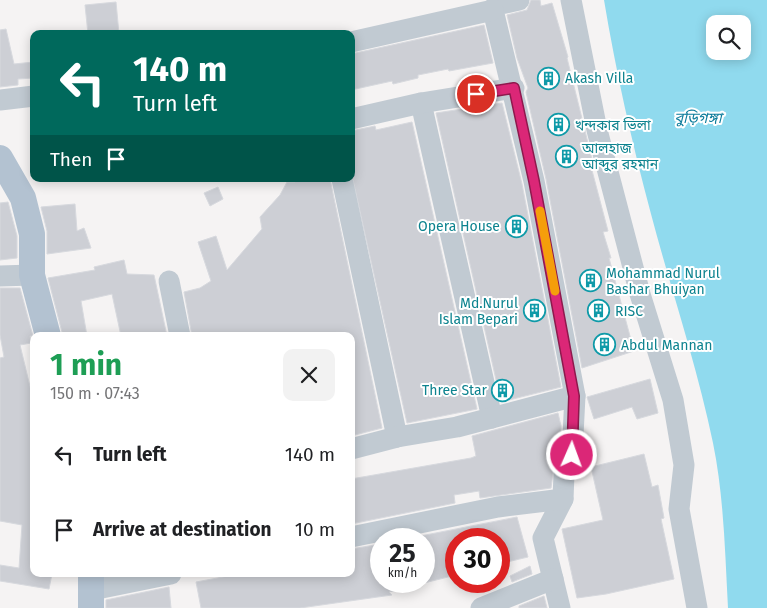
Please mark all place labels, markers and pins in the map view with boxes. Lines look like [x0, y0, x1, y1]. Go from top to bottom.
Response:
building icon: Akash Villa [537, 66, 561, 90]
place label: Akash Villa [565, 70, 633, 87]
pin [455, 73, 497, 115]
building icon: খন্দকার ভিলা [547, 113, 571, 137]
place label: খন্দকার ভিলা [575, 117, 651, 134]
place label: আলহাজ আব্দুর রহমান [581, 140, 659, 173]
building icon: আলহাজ আব্দুর রহমান [554, 144, 578, 168]
building icon: Opera House [504, 214, 528, 238]
place label: Opera House [418, 218, 500, 235]
place label: Mohammad Nurul Bashar Bhuiyan [606, 265, 720, 298]
building icon: Mohammad Nurul Bashar Bhuiyan [578, 269, 602, 293]
place label: Md.Nurul Islam Bepari [439, 295, 518, 328]
building icon: Md.Nurul Islam Bepari [522, 299, 546, 323]
building icon: RISC [587, 299, 611, 323]
place label: RISC [615, 303, 643, 320]
building icon: Abdul Mannan [593, 333, 617, 357]
place label: Abdul Mannan [621, 337, 712, 354]
building icon: Three Star [491, 378, 515, 402]
place label: Three Star [422, 382, 488, 399]

